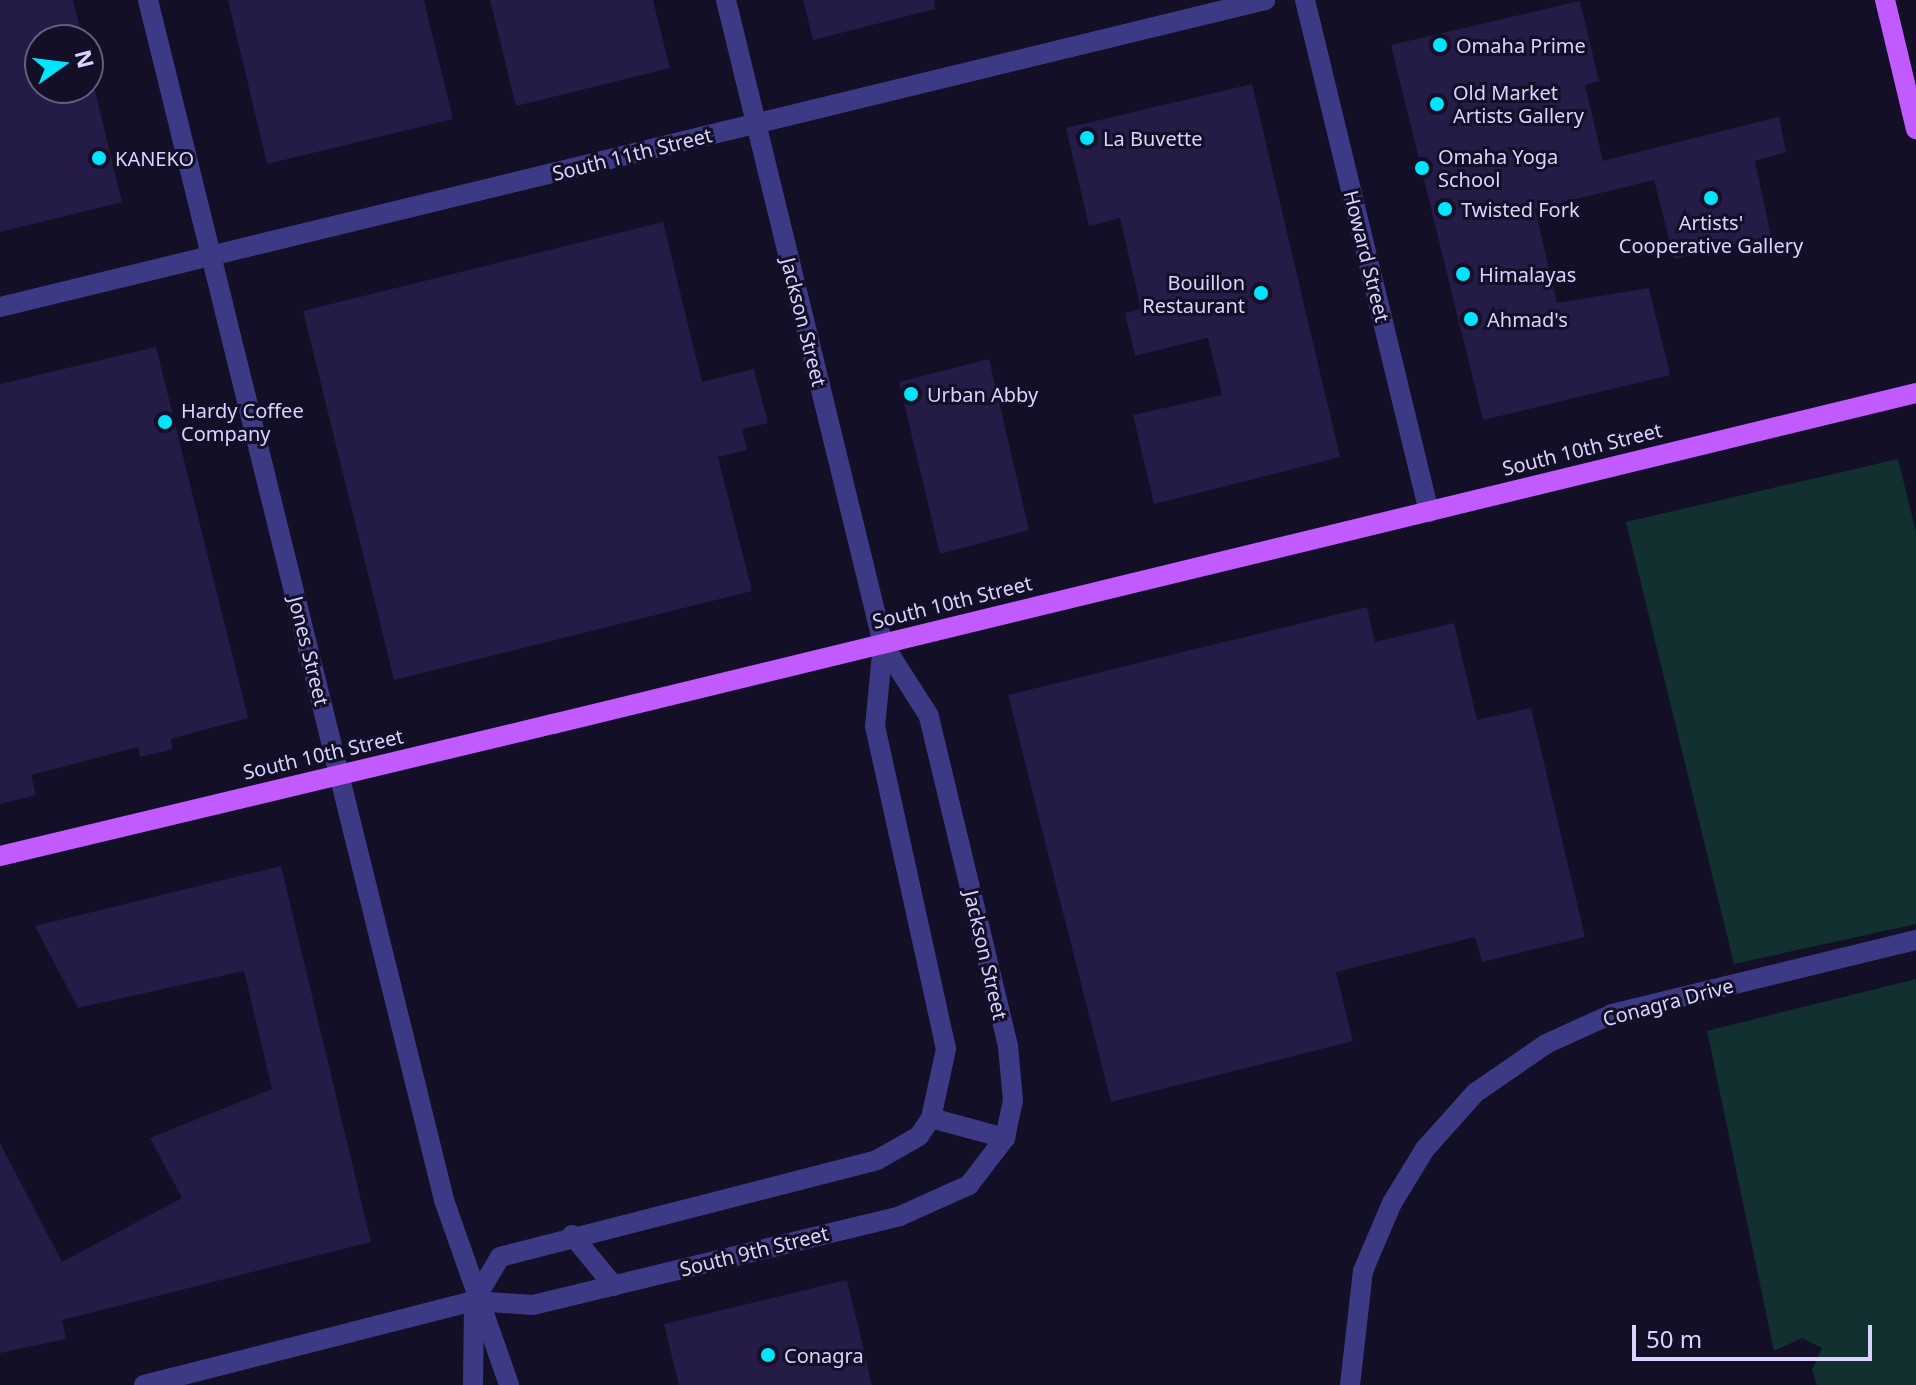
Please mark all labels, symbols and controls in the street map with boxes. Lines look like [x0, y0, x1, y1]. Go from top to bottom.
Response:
north arrow [24, 24, 104, 104]
place label: Omaha Prime [1456, 33, 1586, 57]
marker: Omaha Prime [1431, 36, 1449, 54]
text: N [69, 46, 102, 71]
place label: Old Market Artists Gallery [1453, 80, 1584, 127]
marker: Old Market Artists Gallery [1428, 95, 1446, 113]
street label: South 11th Street [550, 123, 714, 185]
place label: La Buvette [1103, 126, 1202, 150]
marker: La Buvette [1078, 129, 1096, 147]
place label: Omaha Yoga School [1438, 144, 1558, 191]
place label: KANEKO [115, 146, 194, 170]
marker: KANEKO [90, 149, 108, 167]
marker: Omaha Yoga School [1413, 159, 1431, 177]
street label: Howard Street [1339, 188, 1395, 324]
marker: Artists' Cooperative Gallery [1702, 189, 1720, 207]
place label: Twisted Fork [1461, 197, 1580, 221]
marker: Twisted Fork [1436, 200, 1454, 218]
place label: Artists' Cooperative Gallery [1619, 210, 1803, 257]
street label: Jackson Street [776, 255, 832, 389]
place label: Himalayas [1479, 262, 1576, 286]
marker: Himalayas [1454, 265, 1472, 283]
place label: Bouillon Restaurant [1142, 270, 1245, 317]
marker: Bouillon Restaurant [1252, 284, 1270, 302]
place label: Ahmad's [1487, 307, 1568, 331]
marker: Ahmad's [1462, 310, 1480, 328]
place label: Urban Abby [927, 382, 1038, 406]
marker: Urban Abby [902, 385, 920, 403]
place label: Hardy Coffee Company [181, 398, 304, 445]
marker: Hardy Coffee Company [156, 413, 174, 431]
street label: South 10th Street [1500, 418, 1664, 480]
street label: South 10th Street [870, 571, 1034, 633]
street label: Jones Street [284, 594, 334, 708]
street label: South 10th Street [241, 724, 405, 784]
street label: Jackson Street [959, 888, 1013, 1022]
street label: Conagra Drive [1600, 973, 1736, 1031]
street label: South 9th Street [677, 1221, 831, 1281]
scale bar [1636, 1309, 1876, 1359]
text: 50 m [1646, 1322, 1702, 1355]
place label: Conagra [784, 1343, 864, 1367]
marker: Conagra [759, 1346, 777, 1364]

